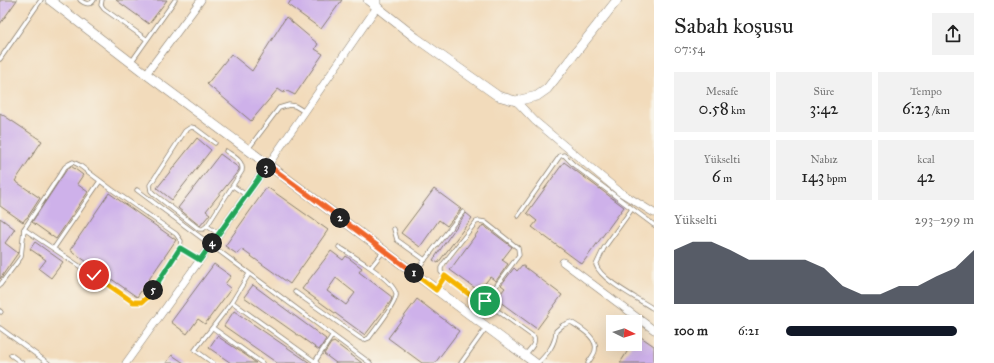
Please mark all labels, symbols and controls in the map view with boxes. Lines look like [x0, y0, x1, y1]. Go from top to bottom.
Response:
text: Sabah koşusu [674, 12, 794, 39]
button: share [932, 13, 974, 55]
text: 07:54 [674, 41, 705, 57]
text: Mesafe [706, 85, 738, 98]
text: Süre [814, 85, 834, 98]
text: Tempo [910, 85, 942, 98]
text: 0.58 [699, 98, 729, 119]
text: 3:42 [810, 98, 838, 119]
text: 6:23 [902, 98, 930, 119]
text: km [729, 104, 745, 117]
text: /km [930, 104, 950, 117]
text: Yükselti [704, 153, 740, 166]
text: Nabız [810, 153, 838, 166]
text: kcal [917, 153, 935, 166]
pin: 3 [256, 158, 276, 178]
text: 3 [264, 161, 268, 174]
text: 6 [712, 166, 721, 187]
text: 143 [801, 166, 824, 187]
text: 42 [917, 166, 935, 187]
text: m [721, 172, 732, 185]
text: bpm [824, 172, 847, 185]
pin: 2 [330, 208, 350, 228]
text: 2 [337, 211, 343, 224]
text: Yükselti [674, 212, 717, 228]
text: 293–299 m [915, 212, 974, 228]
pin: 4 [202, 233, 222, 253]
text: 4 [209, 236, 215, 249]
pin [77, 258, 111, 292]
pin: 1 [404, 263, 424, 283]
icon: check [83, 264, 105, 286]
text: 1 [412, 266, 416, 279]
pin: 5 [143, 280, 163, 300]
text: 5 [150, 283, 156, 296]
pin [468, 284, 502, 318]
icon: arrive [474, 290, 496, 312]
north arrow [606, 315, 642, 351]
map controls [606, 315, 642, 351]
text: 100 m [674, 323, 708, 339]
text: 6:21 [738, 323, 760, 339]

